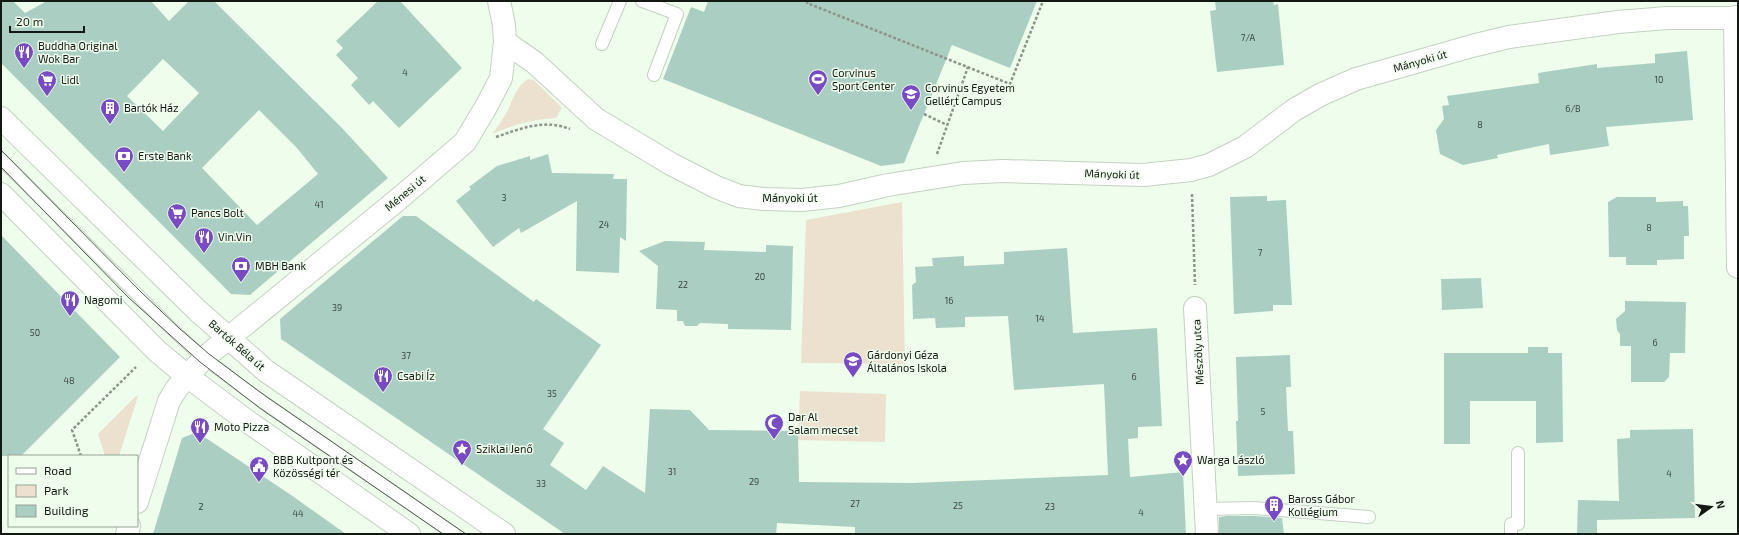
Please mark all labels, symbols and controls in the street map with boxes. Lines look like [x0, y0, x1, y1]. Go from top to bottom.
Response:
scale bar [10, 8, 84, 34]
text: 20 m [16, 14, 43, 28]
house number: 7/A [1241, 32, 1256, 43]
place label: Buddha Original Wok Bar [38, 39, 118, 65]
restaurant icon: Buddha Original Wok Bar [13, 41, 35, 69]
street label: Mányoki út [1391, 47, 1448, 74]
place label: Corvinus Sport Center [832, 66, 896, 92]
house number: 4 [402, 67, 408, 78]
sports icon: Corvinus Sport Center [807, 68, 829, 96]
supermarket icon: Lidl [36, 69, 58, 97]
place label: Lidl [61, 73, 80, 86]
house number: 10 [1654, 74, 1664, 85]
place label: Corvinus Egyetem Gellért Campus [925, 81, 1015, 107]
school or university icon: Corvinus Egyetem Gellért Campus [900, 83, 922, 111]
building icon: Bartók Ház [99, 97, 121, 125]
place label: Bartók Ház [124, 101, 179, 114]
house number: 6/B [1565, 103, 1581, 114]
house number: 8 [1477, 119, 1483, 130]
bank icon: Erste Bank [113, 145, 135, 173]
place label: Erste Bank [138, 149, 192, 162]
street label: Mányoki út [1084, 166, 1140, 181]
street label: Ménesi út [382, 172, 428, 213]
street label: Mányoki út [762, 191, 818, 204]
house number: 3 [501, 192, 507, 203]
house number: 41 [314, 199, 324, 210]
supermarket icon: Pancs Bolt [166, 202, 188, 230]
place label: Pancs Bolt [191, 206, 244, 219]
house number: 24 [599, 219, 610, 230]
house number: 8 [1646, 222, 1652, 233]
restaurant icon: Vin.Vin [193, 226, 215, 254]
place label: Vin.Vin [218, 230, 252, 243]
house number: 7 [1258, 247, 1263, 258]
bank icon: MBH Bank [230, 255, 252, 283]
place label: MBH Bank [255, 259, 307, 272]
house number: 20 [755, 271, 765, 282]
house number: 22 [678, 279, 688, 290]
restaurant icon: Nagomi [59, 289, 81, 317]
place label: Nagomi [84, 293, 123, 306]
house number: 16 [945, 295, 953, 306]
house number: 39 [332, 302, 342, 313]
house number: 14 [1035, 313, 1045, 324]
street label: Bartók Béla út [206, 317, 268, 373]
street label: Mészöly utca [1189, 319, 1206, 385]
house number: 50 [30, 327, 40, 338]
house number: 6 [1652, 337, 1658, 348]
place label: Gárdonyi Géza Általános Iskola [867, 348, 947, 374]
house number: 37 [401, 350, 411, 361]
school or university icon: Gárdonyi Géza Általános Iskola [842, 350, 864, 378]
restaurant icon: Csabi Íz [372, 365, 394, 393]
place label: Csabi Íz [397, 369, 435, 382]
house number: 6 [1131, 371, 1137, 382]
house number: 48 [64, 375, 75, 386]
house number: 35 [547, 388, 557, 399]
house number: 5 [1261, 406, 1266, 417]
place label: Dar Al Salam mecset [788, 410, 858, 436]
mosque icon: Dar Al Salam mecset [763, 412, 785, 440]
restaurant icon: Moto Pizza [189, 416, 211, 444]
place label: Moto Pizza [214, 420, 269, 433]
place icon: Sziklai Jenő [451, 438, 473, 466]
place label: Sziklai Jenő [476, 442, 533, 455]
place icon: Warga László [1172, 449, 1194, 477]
place label: BBB Kultpont és Közösségi tér [273, 453, 354, 479]
place label: Warga László [1197, 453, 1265, 466]
legend [8, 455, 138, 527]
public building icon: BBB Kultpont és Közösségi tér [248, 455, 270, 483]
text: Road [44, 463, 72, 477]
house number: 31 [668, 466, 676, 477]
house number: 4 [1666, 468, 1672, 479]
house number: 29 [749, 476, 759, 487]
house number: 33 [536, 478, 546, 489]
text: Park [44, 483, 69, 497]
north arrow [1691, 487, 1731, 527]
place label: Baross Gábor Kollégium [1288, 492, 1355, 518]
building icon: Baross Gábor Kollégium [1263, 494, 1285, 522]
house number: 27 [850, 498, 860, 509]
text: N [1714, 499, 1728, 510]
house number: 25 [953, 500, 963, 511]
house number: 2 [198, 501, 204, 512]
house number: 23 [1045, 501, 1055, 512]
text: Building [44, 503, 89, 517]
house number: 4 [1138, 507, 1144, 518]
house number: 44 [292, 508, 304, 519]

